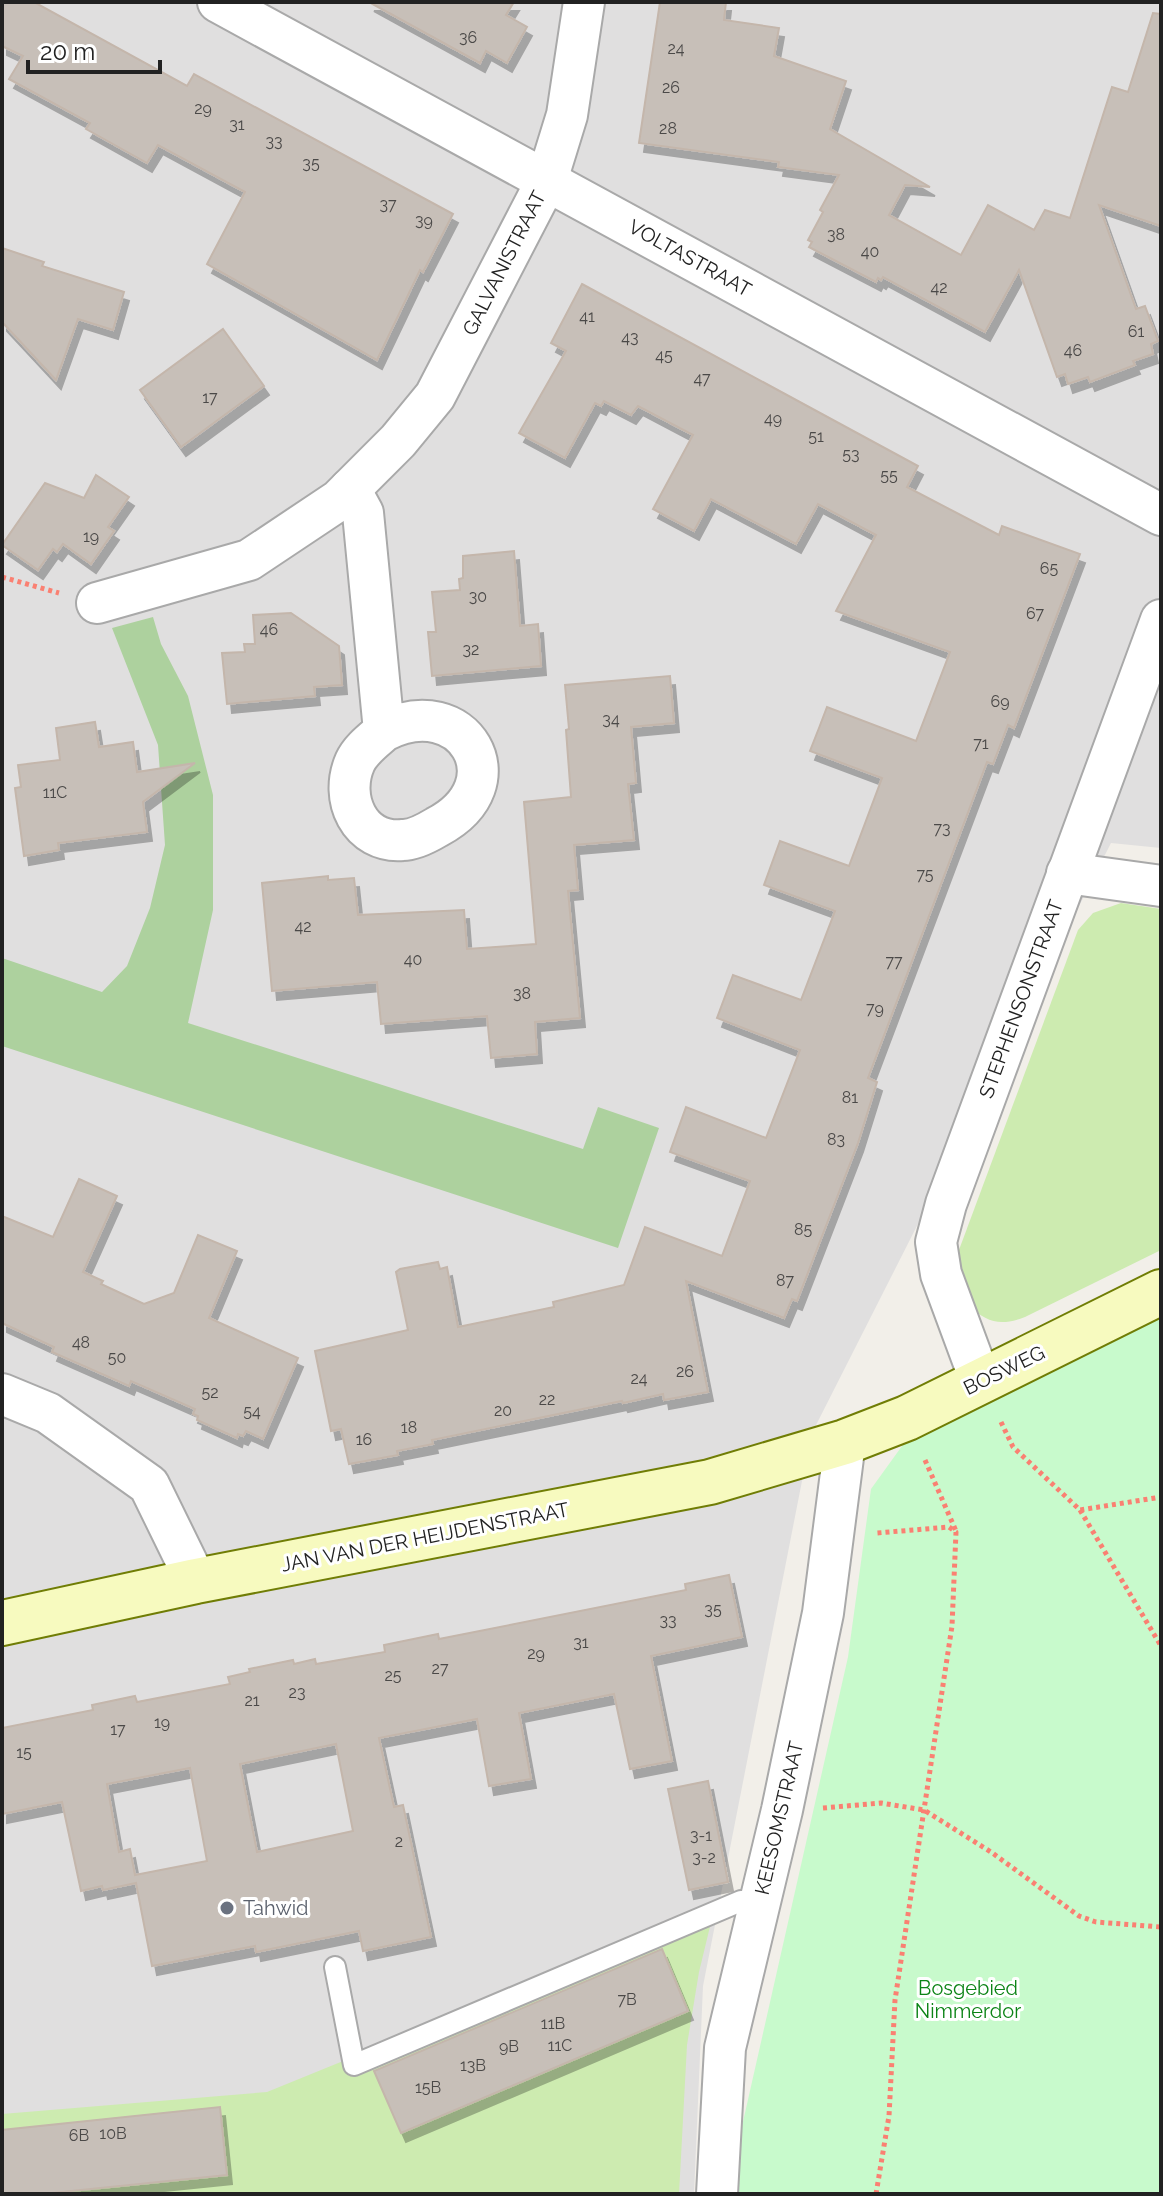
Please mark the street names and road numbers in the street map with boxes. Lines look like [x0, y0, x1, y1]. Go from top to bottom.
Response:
street label: GALVANISTRAAT [457, 187, 551, 339]
street label: VOLTASTRAAT [624, 214, 756, 302]
street label: STEPHENSONSTRAAT [974, 897, 1068, 1101]
street label: BOSWEG [960, 1340, 1048, 1400]
street label: JAN VAN DER HEIJDENSTRAAT [279, 1497, 571, 1577]
street label: KEESOMSTRAAT [750, 1739, 808, 1897]

